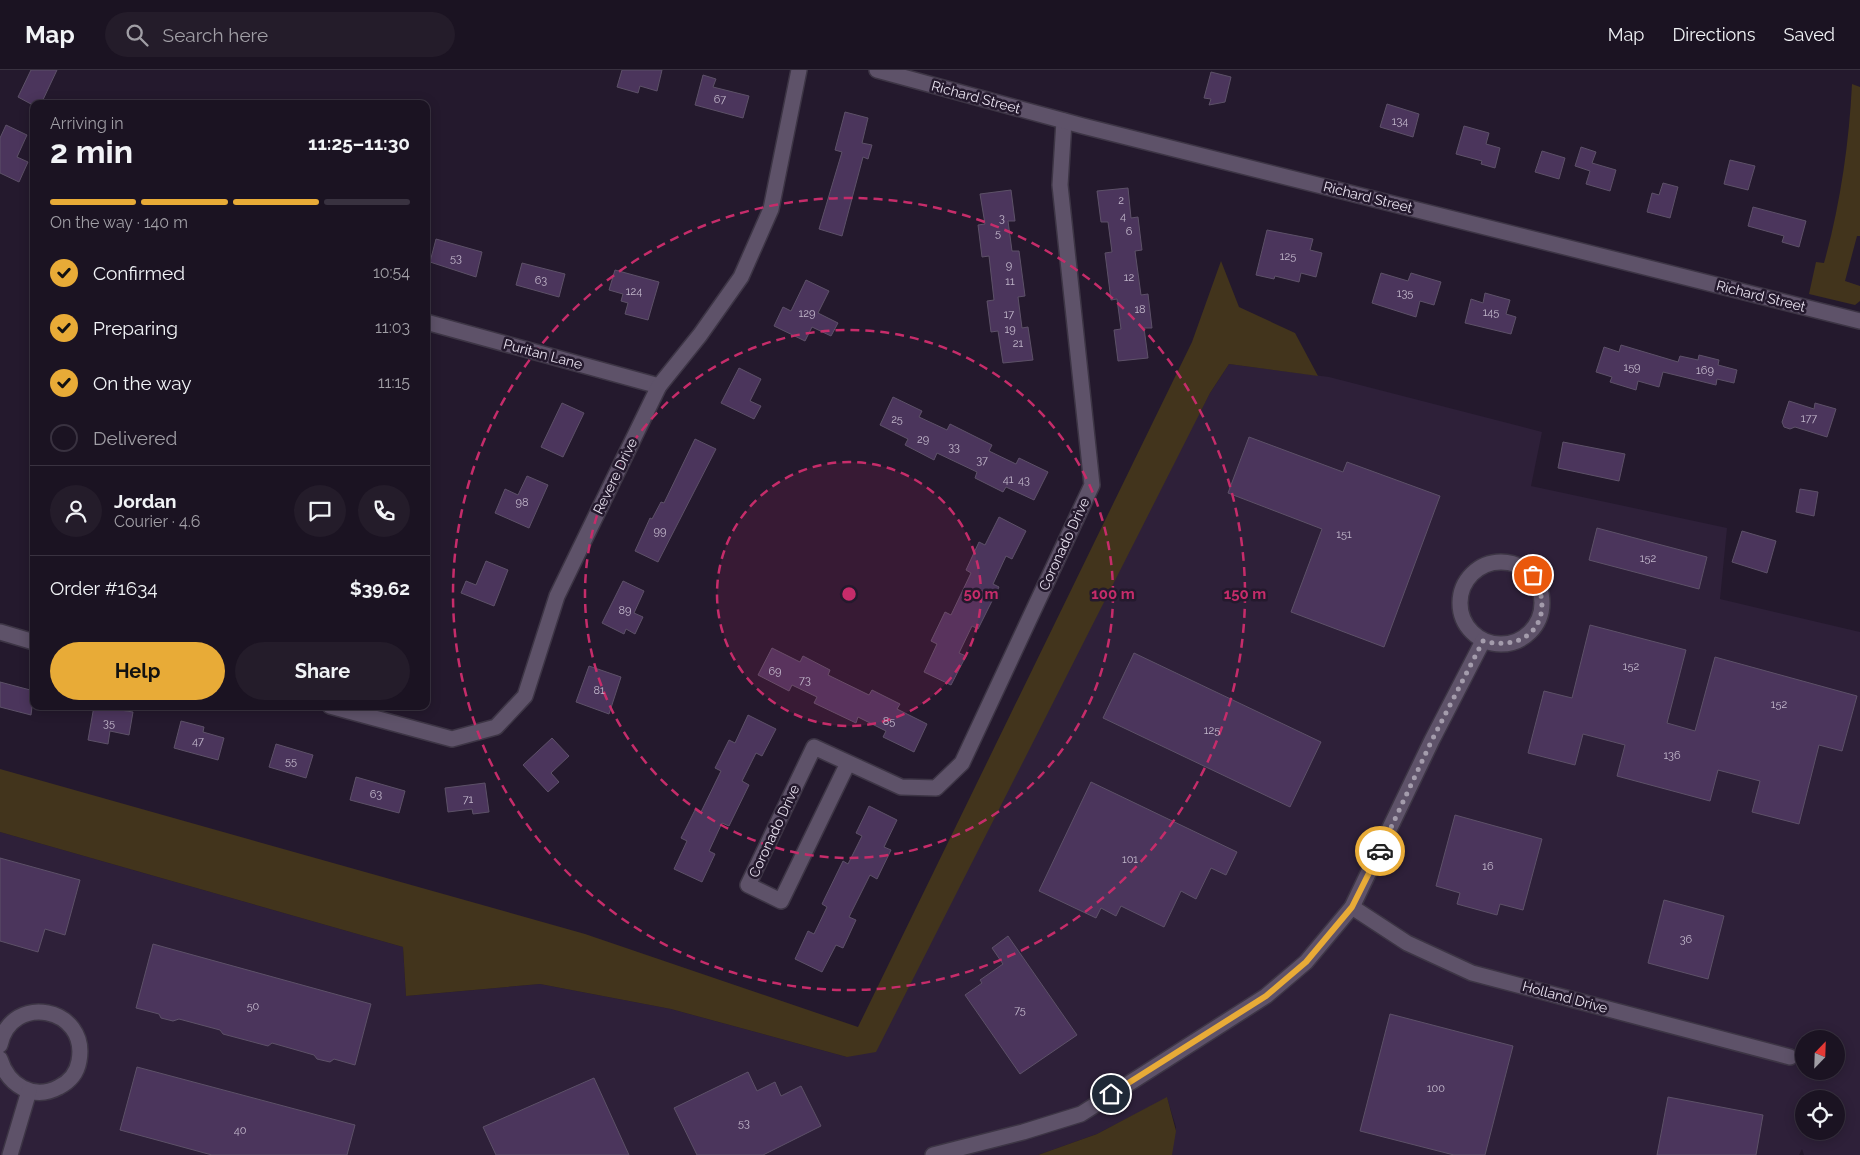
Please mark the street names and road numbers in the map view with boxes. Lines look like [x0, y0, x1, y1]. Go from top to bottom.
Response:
street label: Richard Street [930, 77, 1023, 117]
street label: Richard Street [1322, 178, 1415, 216]
street label: Richard Street [1715, 277, 1808, 315]
street label: Puritan Lane [502, 336, 584, 372]
street label: Revere Drive [590, 436, 640, 516]
street label: Coronado Drive [1035, 495, 1093, 593]
street label: Coronado Drive [745, 782, 803, 880]
street label: Holland Drive [1521, 978, 1609, 1016]

